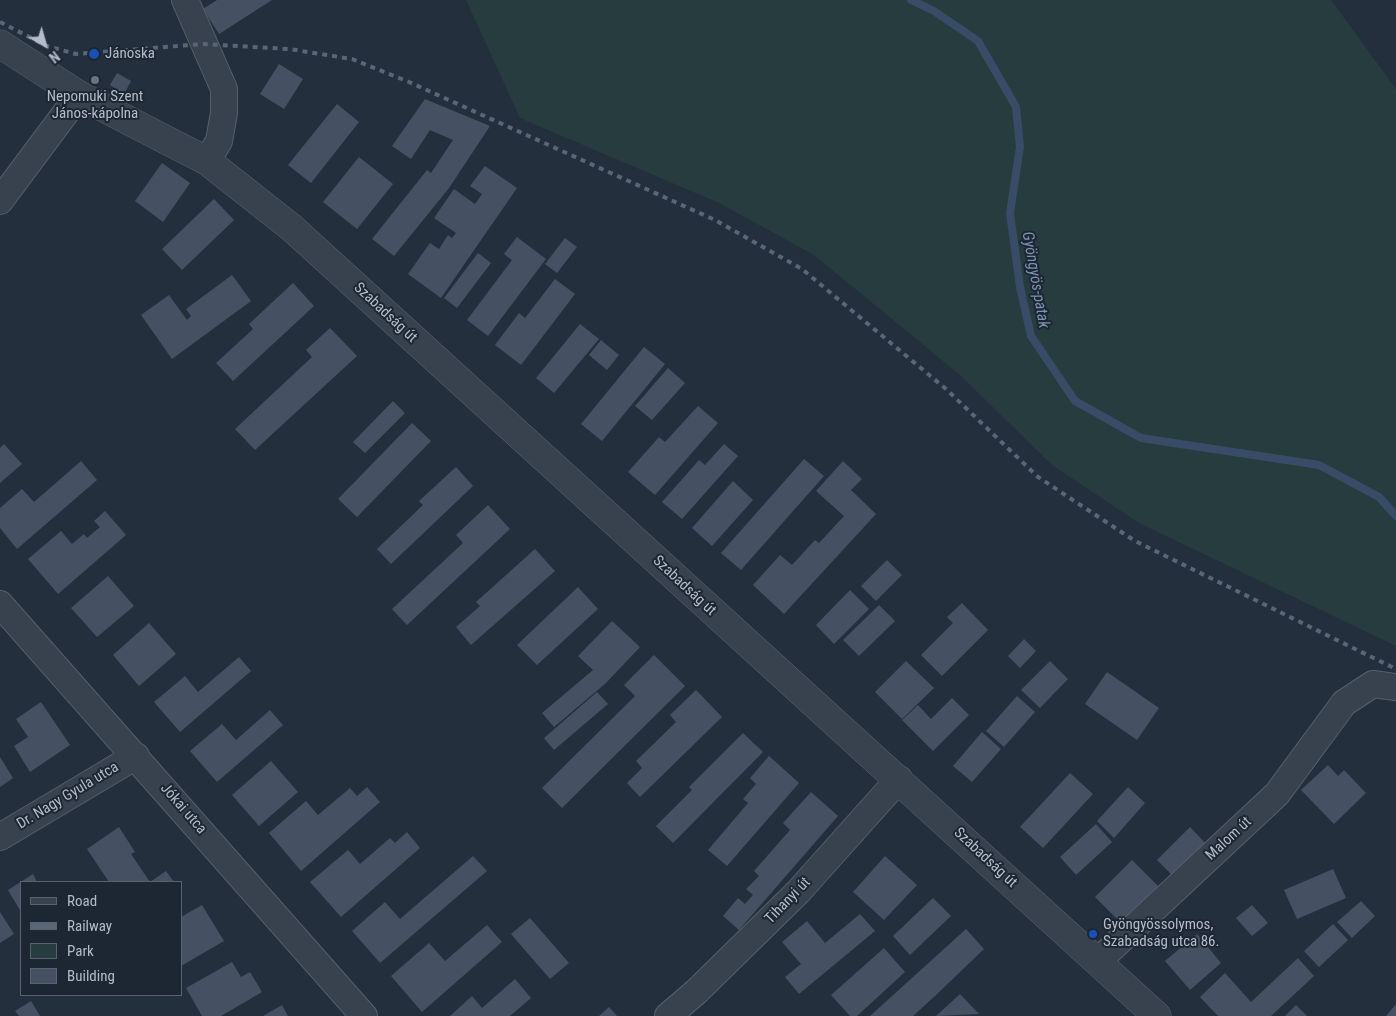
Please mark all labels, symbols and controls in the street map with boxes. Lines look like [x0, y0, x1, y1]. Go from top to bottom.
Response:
north arrow [20, 20, 70, 70]
place label: Jánoska [105, 45, 155, 63]
marker: Jánoska [87, 47, 101, 61]
text: N [46, 48, 63, 66]
marker: Nepomuki Szent János-kápolna [89, 74, 101, 86]
place label: Nepomuki Szent János-kápolna [47, 88, 143, 123]
water label: Gyöngyös-patak [1017, 230, 1053, 330]
street label: Szabadság út [350, 279, 420, 347]
street label: Szabadság út [649, 552, 719, 620]
street label: Dr. Nagy Gyula utca [14, 759, 122, 833]
street label: Jókai utca [156, 780, 210, 838]
street label: Malom út [1202, 813, 1256, 865]
street label: Szabadság út [950, 824, 1020, 892]
street label: Tihanyi út [761, 874, 815, 928]
legend [20, 881, 182, 996]
text: Road [67, 892, 97, 910]
place label: Gyöngyössolymos, Szabadság utca 86. [1103, 916, 1219, 951]
text: Railway [67, 917, 112, 935]
marker: Gyöngyössolymos, Szabadság utca 86. [1087, 928, 1099, 940]
text: Park [67, 942, 94, 960]
text: Building [67, 967, 115, 985]

